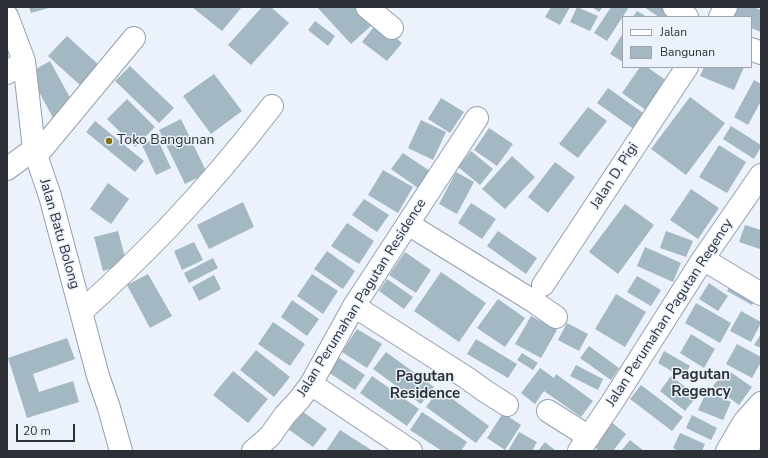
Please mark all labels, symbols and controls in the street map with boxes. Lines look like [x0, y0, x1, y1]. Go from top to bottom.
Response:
legend [622, 16, 752, 68]
text: Jalan [660, 24, 687, 40]
text: Bangunan [660, 44, 715, 60]
place label: Toko Bangunan [117, 133, 215, 149]
marker: Toko Bangunan [104, 136, 114, 146]
street label: Jalan D. Pigi [587, 140, 643, 212]
street label: Jalan Batu Bolong [35, 177, 83, 291]
street label: Jalan Perumahan Pagutan Residence [294, 196, 430, 400]
street label: Jalan Perumahan Pagutan Regency [603, 216, 737, 410]
district label: Pagutan Regency [671, 366, 731, 401]
district label: Pagutan Residence [390, 368, 460, 403]
scale bar [18, 416, 77, 442]
text: 20 m [23, 423, 51, 439]

